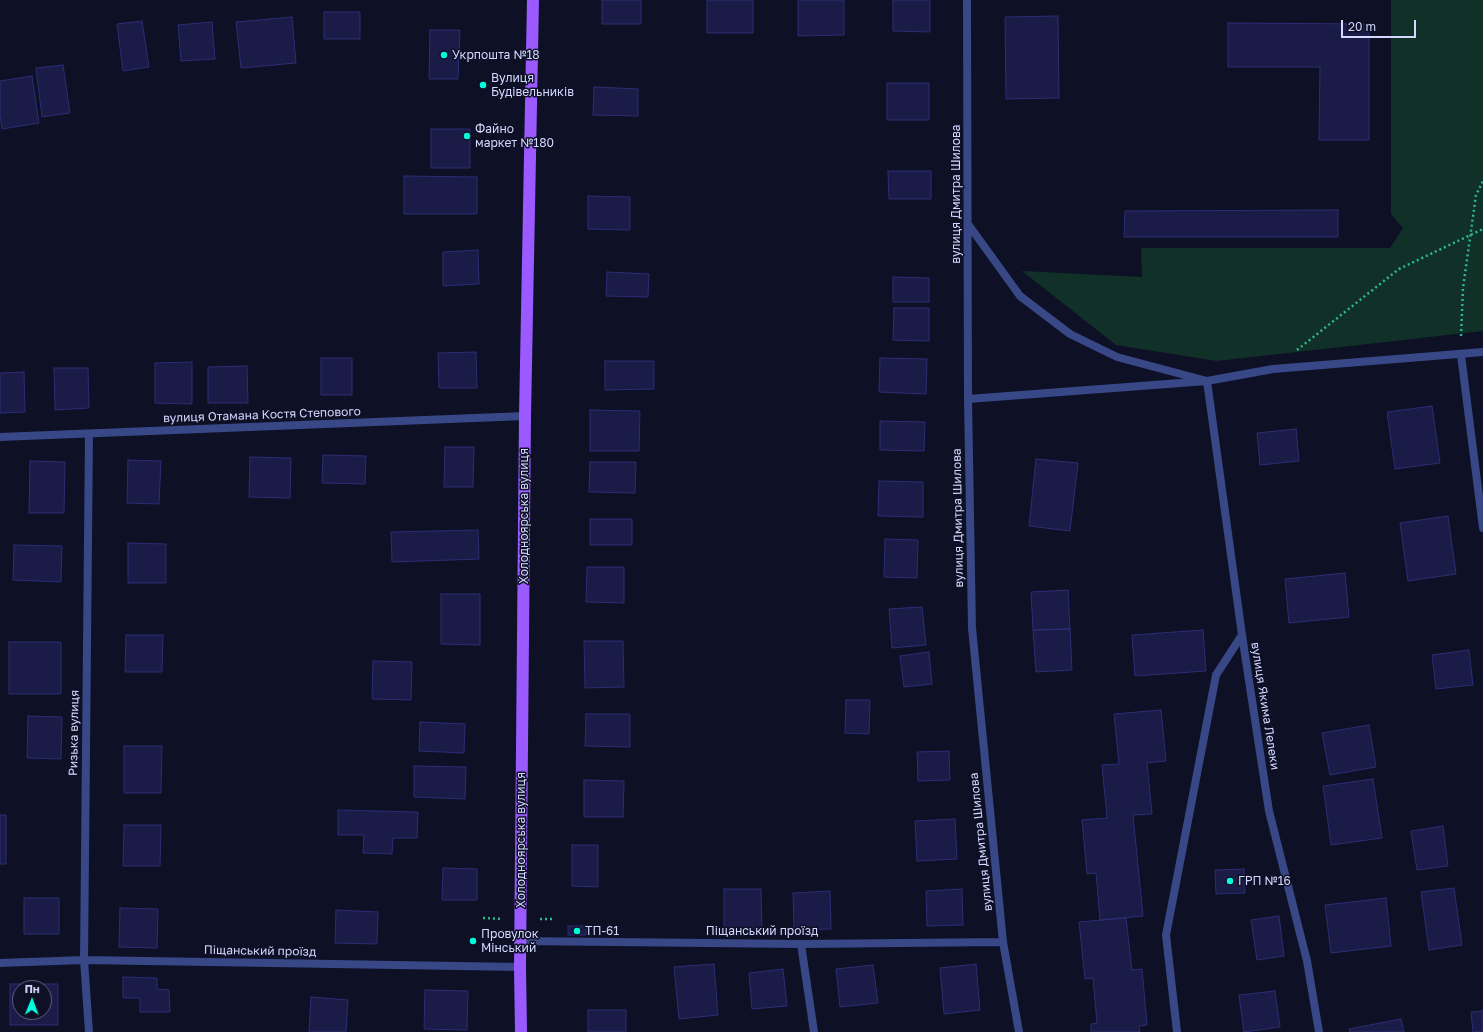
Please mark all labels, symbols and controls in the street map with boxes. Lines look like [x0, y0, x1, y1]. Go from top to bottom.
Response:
scale bar [1343, 12, 1418, 38]
text: 20 m [1348, 19, 1376, 34]
place label: Укрпошта №18 [452, 48, 540, 62]
marker: Укрпошта №18 [439, 50, 449, 60]
place label: Вулиця Будівельників [491, 71, 574, 99]
marker: Вулиця Будівельників [478, 80, 488, 90]
place label: Файно маркет №180 [475, 122, 554, 150]
street label: вулиця Дмитра Шилова [949, 124, 963, 264]
marker: Файно маркет №180 [462, 131, 472, 141]
street label: вулиця Отамана Костя Степового [163, 404, 361, 426]
street label: Холодноярська вулиця [517, 448, 531, 584]
street label: вулиця Дмитра Шилова [950, 448, 966, 588]
street label: вулиця Якима Лелеки [1248, 641, 1282, 771]
street label: Ризька вулиця [66, 690, 82, 776]
street label: Холодноярська вулиця [514, 772, 528, 908]
street label: вулиця Дмитра Шилова [967, 772, 995, 912]
place label: ГРП №16 [1238, 874, 1291, 888]
marker: ГРП №16 [1225, 876, 1235, 886]
place label: ТП-61 [585, 924, 619, 938]
street label: Піщанський проїзд [706, 924, 818, 938]
marker: ТП-61 [572, 926, 582, 936]
place label: Провулок Мінський [481, 927, 539, 955]
marker: Провулок Мінський [468, 936, 478, 946]
street label: Піщанський проїзд [204, 943, 316, 959]
north arrow [12, 980, 52, 1020]
text: Пн [25, 982, 40, 995]

